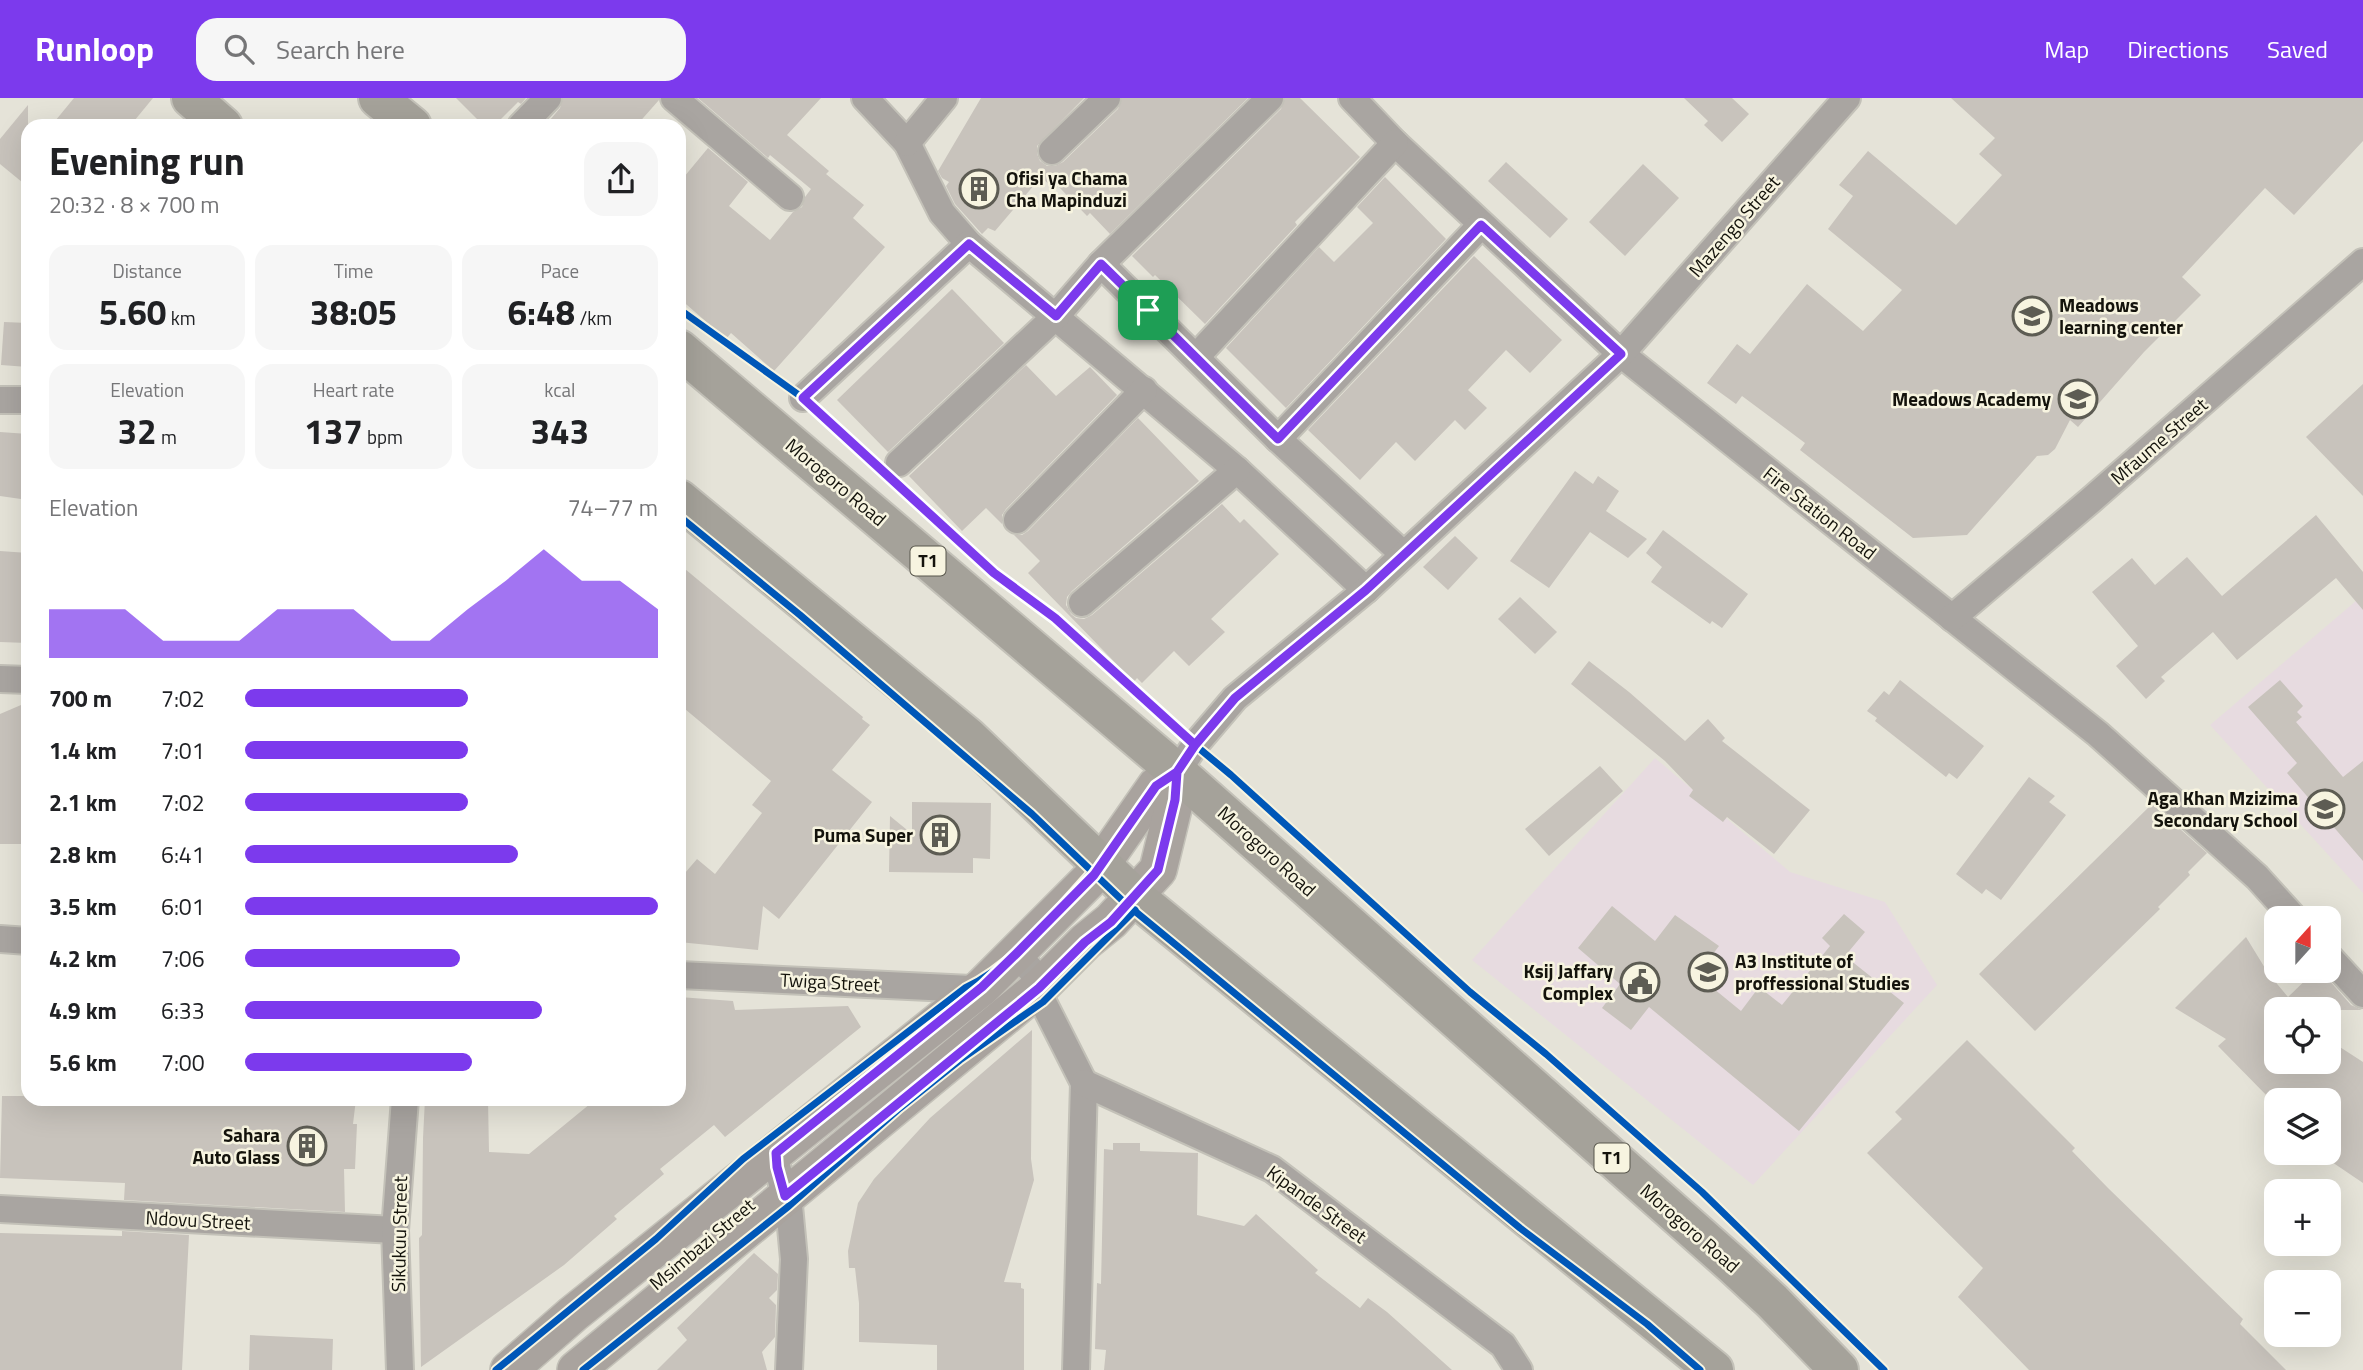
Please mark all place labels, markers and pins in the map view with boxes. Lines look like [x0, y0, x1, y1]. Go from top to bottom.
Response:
place label: Ofisi ya Chama Cha Mapinduzi [1006, 163, 1128, 214]
building icon: Ofisi ya Chama Cha Mapinduzi [958, 168, 1000, 210]
pin [1118, 280, 1178, 340]
place label: Meadows learning center [2059, 290, 2183, 341]
school or university icon: Meadows learning center [2011, 295, 2053, 337]
school or university icon: Meadows Academy [2057, 378, 2099, 420]
place label: Meadows Academy [1892, 384, 2051, 413]
place label: Aga Khan Mzizima Secondary School [2148, 783, 2298, 834]
school or university icon: Aga Khan Mzizima Secondary School [2304, 788, 2346, 830]
building icon: Puma Super [919, 814, 961, 856]
place label: Puma Super [814, 820, 913, 849]
place label: A3 Institute of proffessional Studies [1735, 946, 1910, 997]
school or university icon: A3 Institute of proffessional Studies [1687, 951, 1729, 993]
place label: Ksij Jaffary Complex [1523, 956, 1613, 1007]
public building icon: Ksij Jaffary Complex [1619, 961, 1661, 1003]
place label: Sahara Auto Glass [192, 1120, 280, 1171]
building icon: Sahara Auto Glass [286, 1125, 328, 1167]

